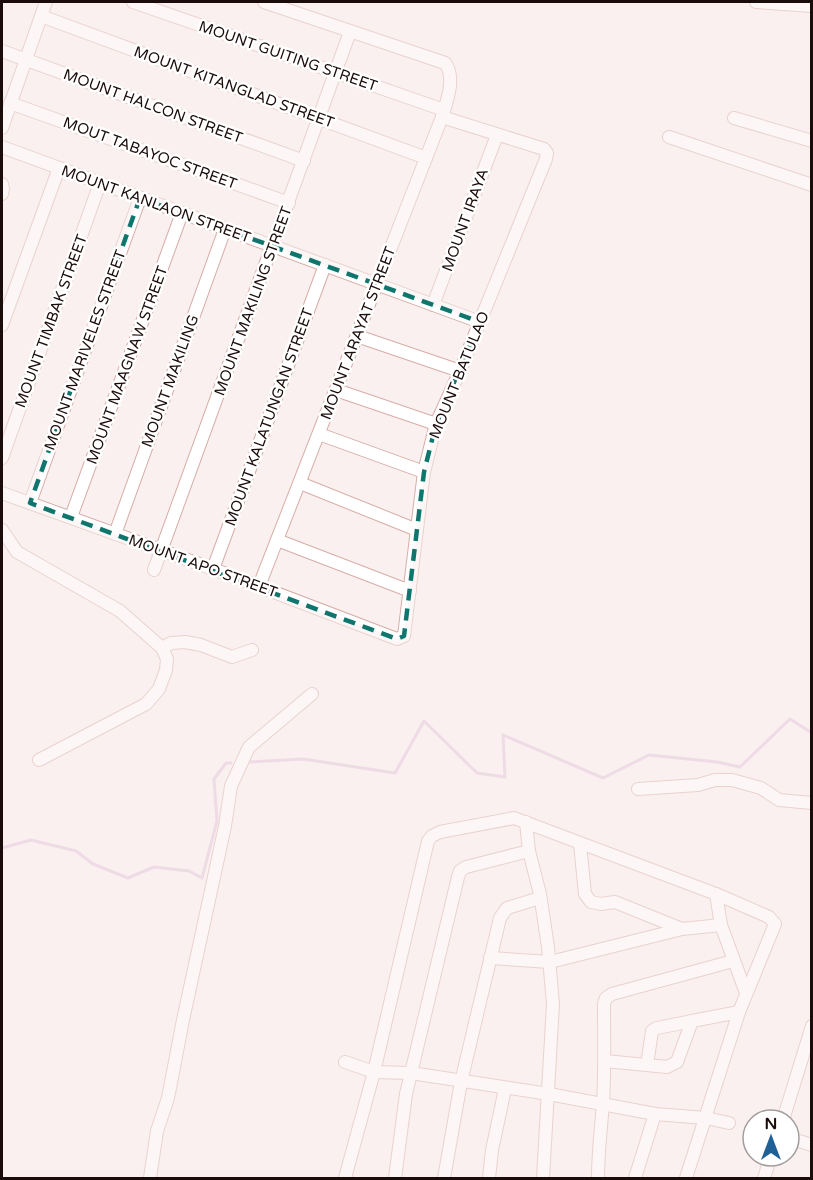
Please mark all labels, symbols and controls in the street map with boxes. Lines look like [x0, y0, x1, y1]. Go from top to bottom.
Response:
street label: MOUNT GUITING STREET [196, 17, 380, 95]
street label: MOUNT KITANGLAD STREET [131, 42, 337, 132]
street label: MOUNT HALCON STREET [61, 65, 245, 147]
street label: MOUT TABAYOC STREET [61, 113, 239, 193]
street label: MOUNT KANLAON STREET [59, 161, 253, 247]
street label: MOUNT IRAYA [438, 166, 492, 274]
street label: MOUNT MAKILING STREET [210, 204, 296, 398]
street label: MOUNT TIMBAK STREET [11, 232, 91, 410]
street label: MOUNT ARAYAT STREET [317, 244, 399, 422]
street label: MOUNT MARIVELES STREET [40, 247, 130, 453]
street label: MOUNT MAAGNAW STREET [83, 263, 171, 467]
street label: MOUNT KALATUNGAN STREET [221, 306, 317, 528]
street label: MOUNT BATULAO [425, 309, 493, 441]
street label: MOUNT MAKILING [138, 312, 202, 450]
street label: MOUNT APO STREET [126, 531, 280, 601]
north arrow [741, 1108, 801, 1168]
text: N [765, 1114, 777, 1134]

